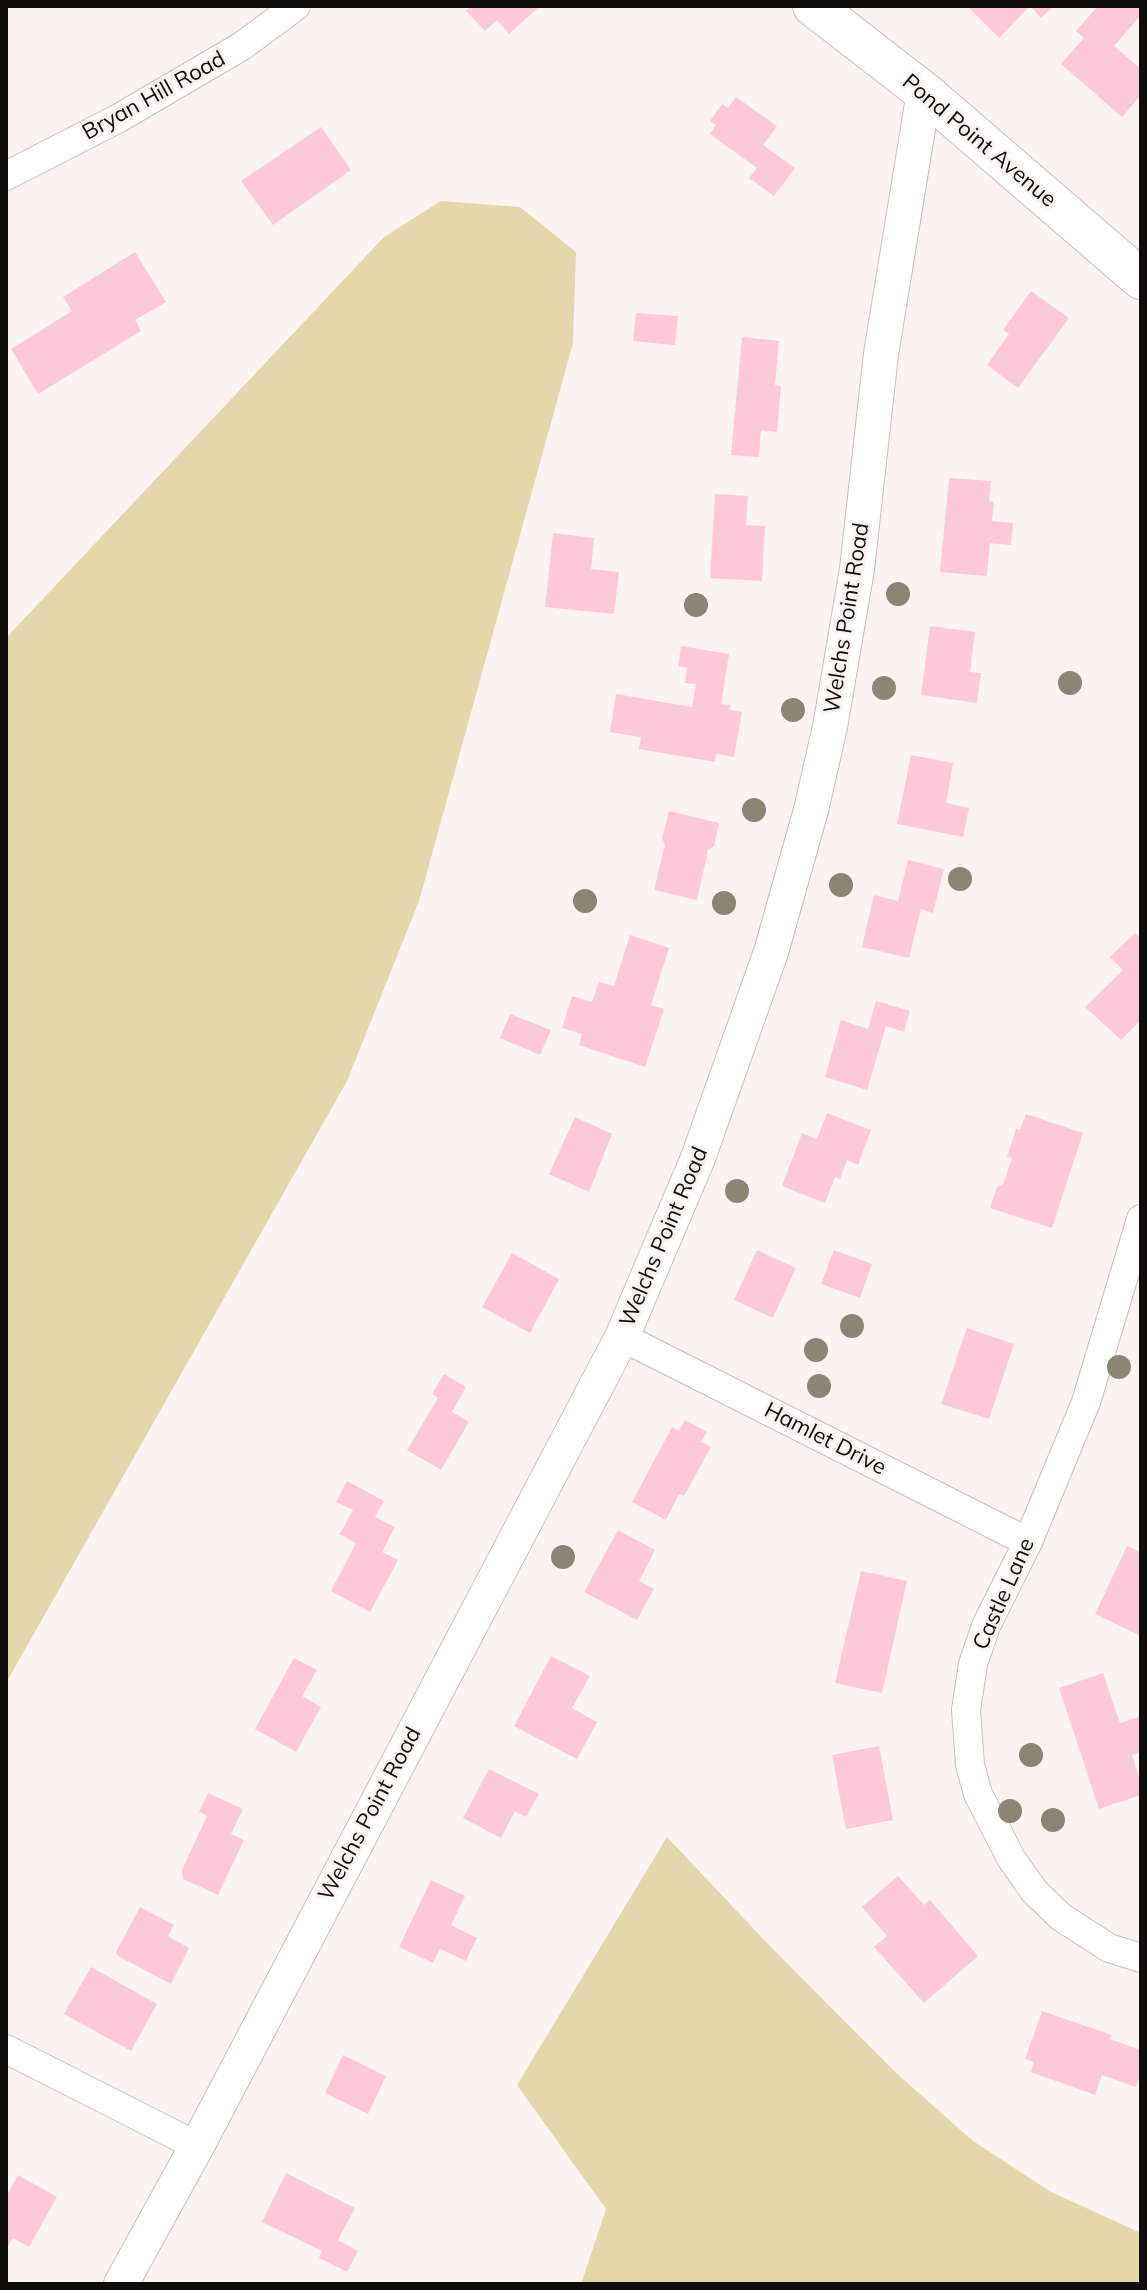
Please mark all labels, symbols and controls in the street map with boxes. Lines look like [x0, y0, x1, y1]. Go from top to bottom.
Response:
street label: Bryan Hill Road [78, 46, 230, 146]
street label: Pond Point Avenue [897, 69, 1061, 213]
street label: Welchs Point Road [819, 521, 875, 715]
street label: Welchs Point Road [614, 1143, 714, 1331]
street label: Hamlet Drive [760, 1397, 890, 1481]
street label: Castle Lane [968, 1534, 1040, 1654]
street label: Welchs Point Road [313, 1723, 427, 1905]

